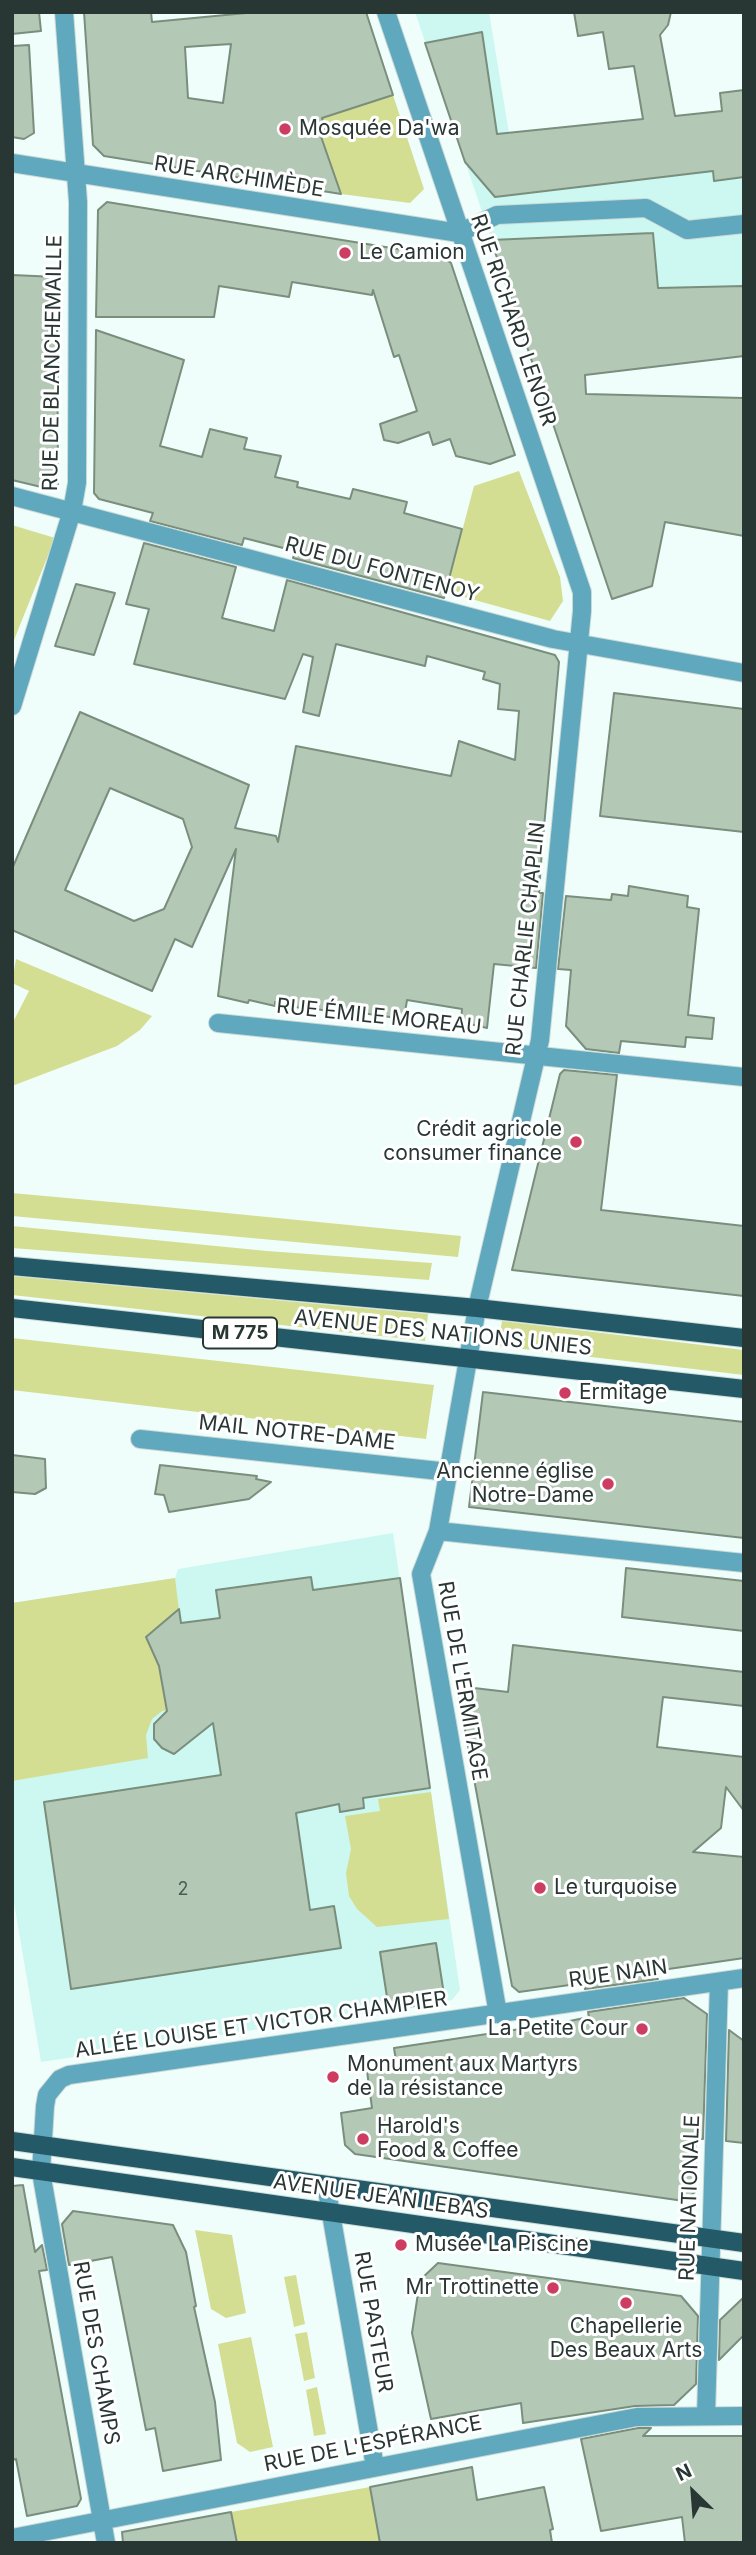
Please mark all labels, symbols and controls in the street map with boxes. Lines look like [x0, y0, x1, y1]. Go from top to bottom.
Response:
place label: Mosquée Da'wa [299, 116, 460, 142]
marker: Mosquée Da'wa [277, 121, 293, 137]
street label: RUE ARCHIMÈDE [152, 151, 326, 203]
street label: RUE RICHARD LENOIR [465, 211, 561, 429]
street label: RUE DE BLANCHEMAILLE [38, 235, 68, 491]
place label: Le Camion [359, 240, 465, 266]
marker: Le Camion [337, 245, 353, 261]
street label: RUE DU FONTENOY [282, 532, 482, 608]
street label: RUE CHARLIE CHAPLIN [501, 821, 551, 1057]
street label: RUE ÉMILE MOREAU [275, 994, 483, 1040]
place label: Crédit agricole consumer finance [383, 1117, 562, 1167]
marker: Crédit agricole consumer finance [568, 1134, 584, 1150]
street label: AVENUE DES NATIONS UNIES [293, 1305, 593, 1361]
road number: M 775 [203, 1317, 277, 1348]
place label: Ermitage [579, 1380, 667, 1406]
marker: Ermitage [557, 1385, 573, 1401]
street label: MAIL NOTRE-DAME [197, 1410, 397, 1456]
place label: Ancienne église Notre-Dame [436, 1459, 594, 1509]
marker: Ancienne église Notre-Dame [600, 1476, 616, 1492]
street label: RUE DE L'ERMITAGE [432, 1579, 492, 1783]
place label: Le turquoise [554, 1875, 677, 1901]
house number: 2 [178, 1879, 188, 1901]
marker: Le turquoise [532, 1880, 548, 1896]
street label: RUE NAIN [567, 1955, 669, 1993]
street label: ALLÉE LOUISE ET VICTOR CHAMPIER [73, 1986, 449, 2064]
place label: La Petite Cour [488, 2016, 628, 2042]
marker: La Petite Cour [634, 2021, 650, 2037]
place label: Monument aux Martyrs de la résistance [347, 2052, 578, 2102]
marker: Monument aux Martyrs de la résistance [325, 2069, 341, 2085]
place label: Harold's Food & Coffee [377, 2114, 518, 2164]
street label: RUE NATIONALE [675, 2114, 705, 2282]
marker: Harold's Food & Coffee [355, 2131, 371, 2147]
street label: AVENUE JEAN LEBAS [272, 2169, 490, 2225]
place label: Musée La Piscine [415, 2232, 589, 2258]
marker: Musée La Piscine [393, 2237, 409, 2253]
street label: RUE PASTEUR [348, 2249, 398, 2395]
street label: RUE DES CHAMPS [67, 2259, 125, 2447]
place label: Mr Trottinette [405, 2275, 539, 2301]
marker: Mr Trottinette [545, 2280, 561, 2296]
marker: Chapellerie Des Beaux Arts [618, 2295, 634, 2311]
place label: Chapellerie Des Beaux Arts [550, 2314, 702, 2364]
street label: RUE DE L'ESPÉRANCE [262, 2410, 484, 2478]
north arrow [658, 2457, 728, 2527]
text: N [672, 2459, 695, 2486]

